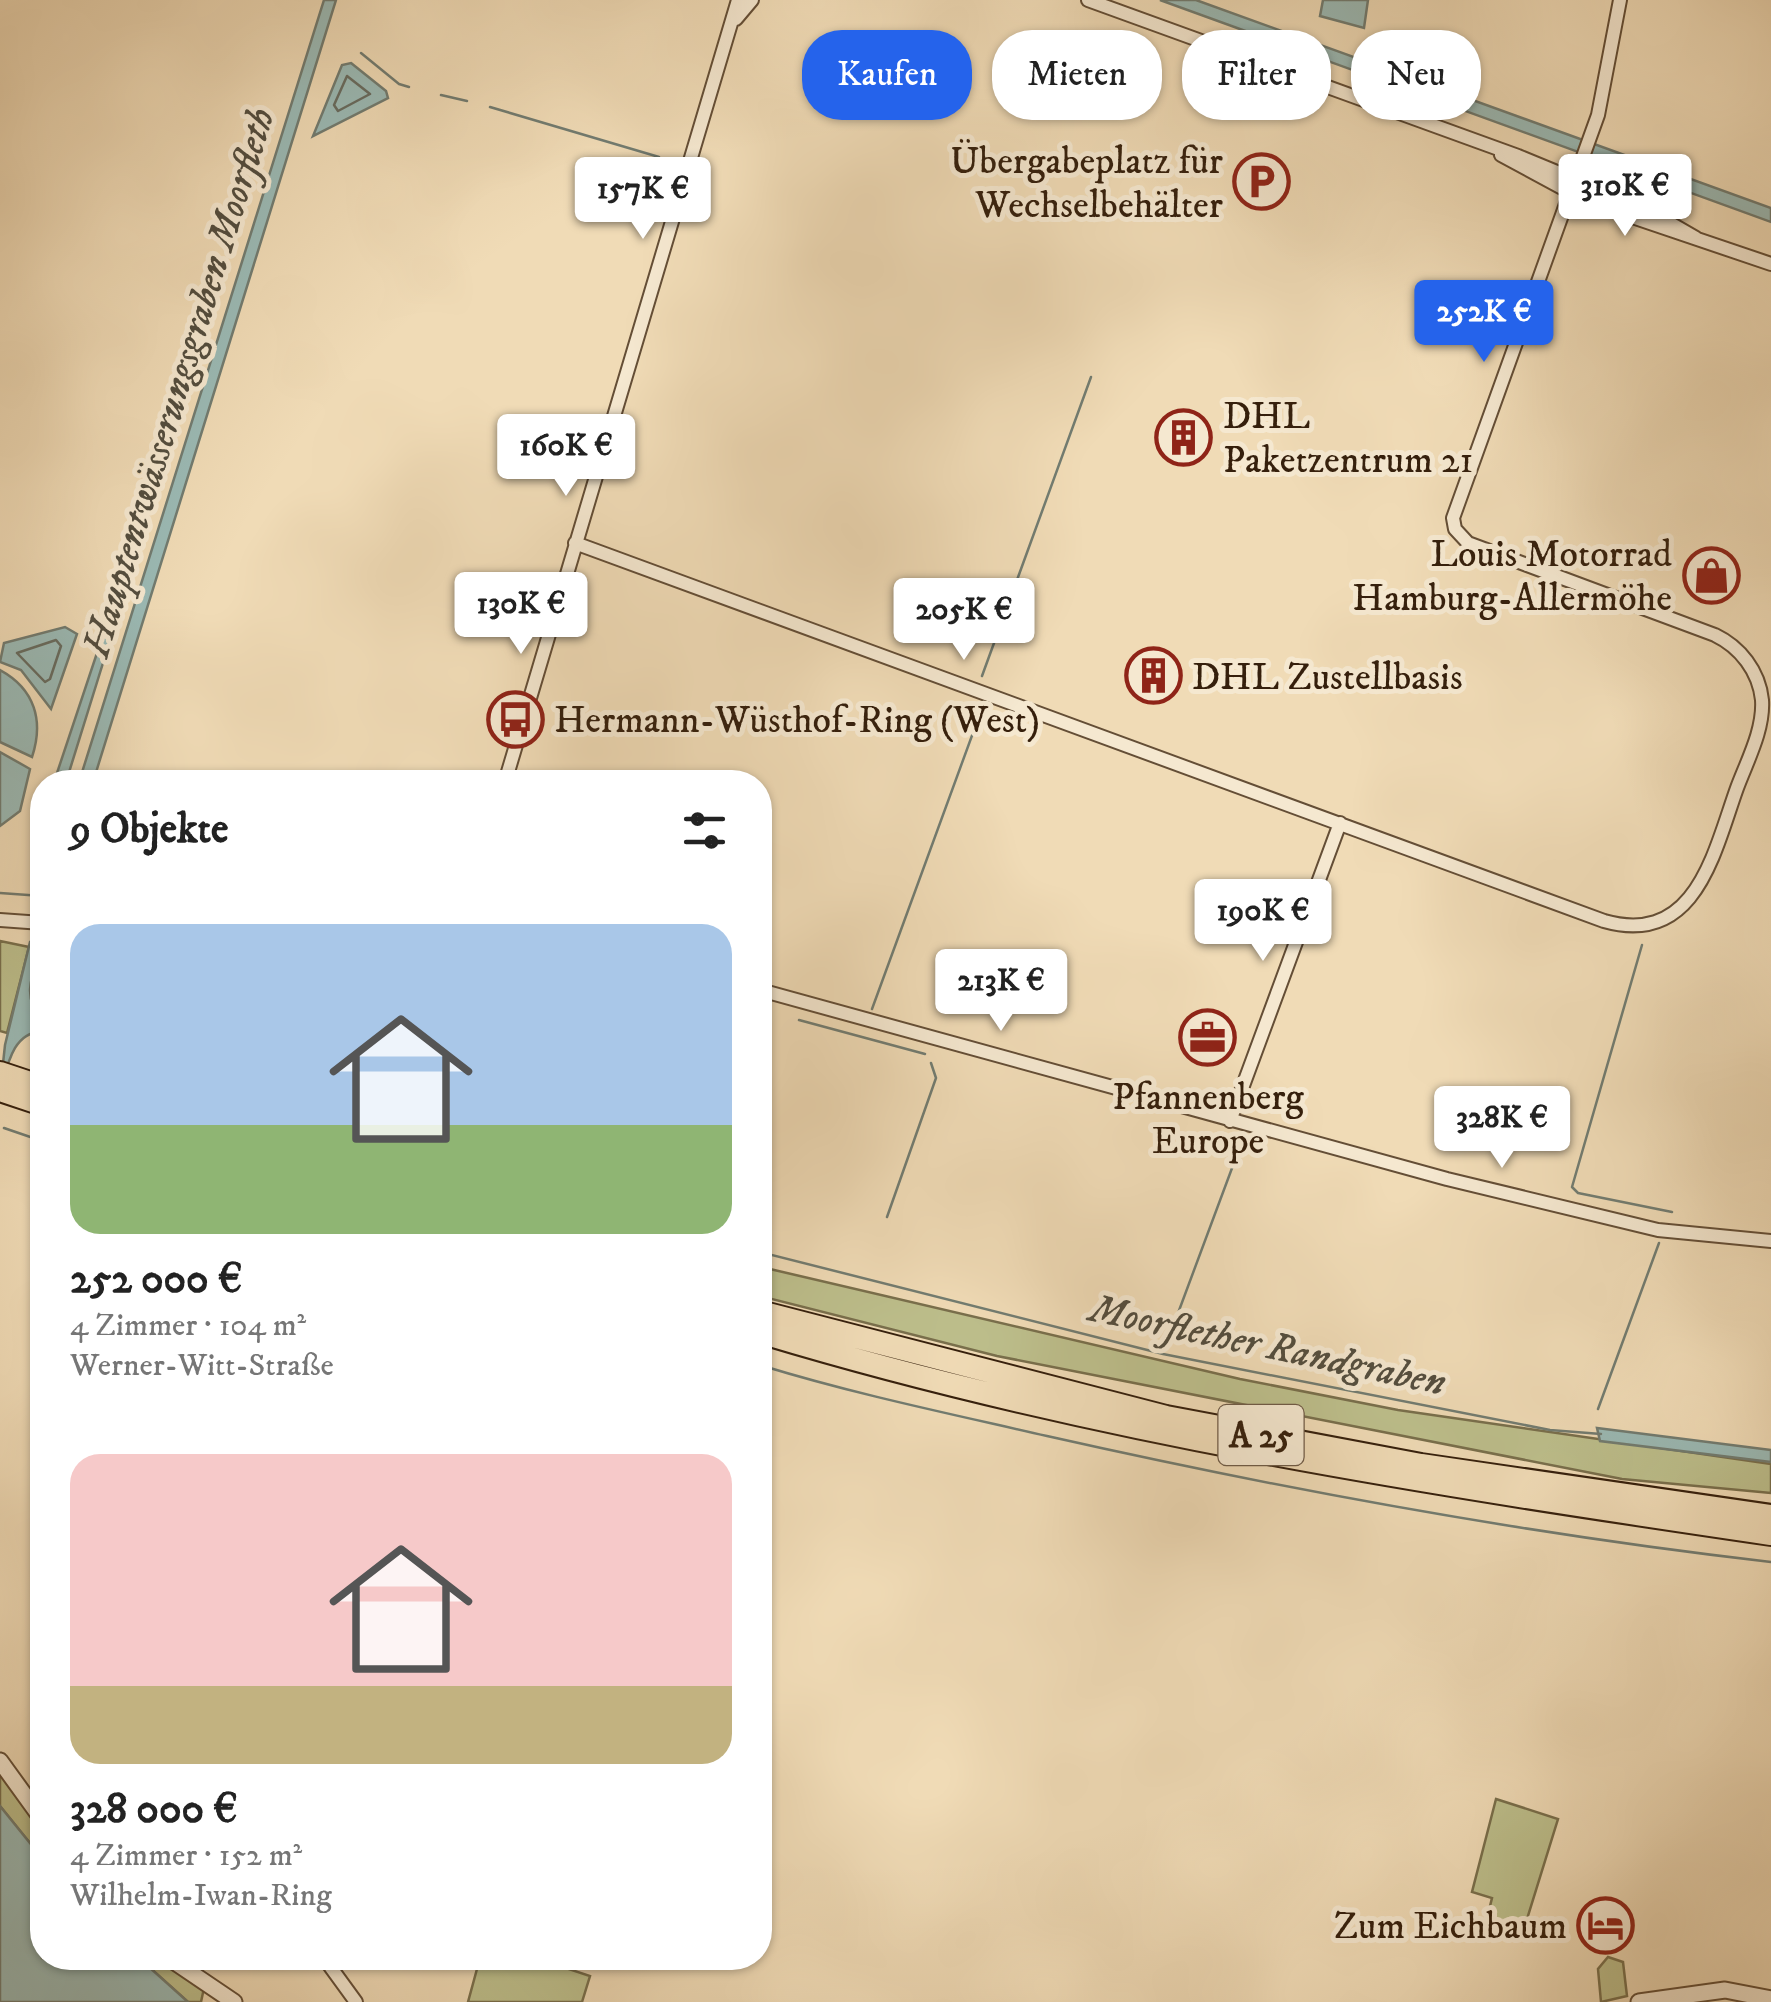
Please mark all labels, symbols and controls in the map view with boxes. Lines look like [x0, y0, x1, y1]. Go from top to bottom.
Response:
chip: Kaufen [802, 30, 972, 120]
chip: Mieten [992, 30, 1162, 120]
chip: Filter [1182, 30, 1331, 120]
chip: Neu [1351, 30, 1481, 120]
water label: Hauptentwässerungsgraben Moorfleth [72, 102, 287, 664]
place label: Übergabeplatz für Wechselbehälter [950, 138, 1223, 230]
parking icon: Übergabeplatz für Wechselbehälter [1232, 152, 1292, 212]
pin: 310K € [1544, 154, 1706, 239]
pin: 157K € [562, 157, 724, 242]
text: 310K € [1581, 166, 1669, 206]
text: 157K € [597, 169, 689, 209]
pin: 252K € [1403, 280, 1565, 365]
text: 252K € [1436, 292, 1532, 332]
place label: DHL Paketzentrum 21 [1223, 393, 1473, 485]
building icon: DHL Paketzentrum 21 [1154, 407, 1214, 467]
pin: 160K € [485, 414, 647, 499]
text: 160K € [519, 426, 613, 466]
place label: Louis Motorrad Hamburg-Allermöhe [1352, 531, 1672, 623]
shop icon: Louis Motorrad Hamburg-Allermöhe [1681, 545, 1741, 605]
pin: 130K € [440, 572, 602, 657]
pin: 205K € [883, 578, 1045, 663]
text: 130K € [477, 584, 566, 624]
text: 205K € [916, 590, 1012, 630]
building icon: DHL Zustellbasis [1123, 646, 1183, 706]
place label: DHL Zustellbasis [1192, 654, 1463, 702]
bus stop icon: Hermann-Wüsthof-Ring (West) [485, 689, 545, 749]
place label: Hermann-Wüsthof-Ring (West) [554, 697, 1040, 745]
icon: filters [677, 803, 732, 858]
text: 9 Objekte [70, 804, 228, 856]
pin: 190K € [1182, 879, 1344, 964]
text: 190K € [1217, 891, 1309, 931]
pin: 213K € [920, 949, 1082, 1034]
text: 213K € [957, 961, 1045, 1001]
icon: home [311, 989, 491, 1169]
office icon: Pfannenberg Europe [1178, 1008, 1238, 1068]
place label: Pfannenberg Europe [1112, 1074, 1304, 1166]
pin: 328K € [1421, 1086, 1583, 1171]
text: 328K € [1456, 1098, 1548, 1138]
text: 252 000 € [70, 1254, 242, 1306]
water label: Moorflether Randgraben [1082, 1284, 1450, 1409]
text: 4 Zimmer · 104 m² [70, 1306, 306, 1346]
text: Werner-Witt-Straße [70, 1346, 334, 1386]
road number: A 25 [1218, 1405, 1304, 1465]
icon: home [311, 1519, 491, 1699]
text: 328 000 € [70, 1784, 238, 1836]
text: 4 Zimmer · 152 m² [70, 1836, 302, 1876]
text: Wilhelm-Iwan-Ring [70, 1876, 332, 1916]
hotel icon: Zum Eichbaum [1576, 1895, 1636, 1955]
place label: Zum Eichbaum [1334, 1903, 1567, 1951]

